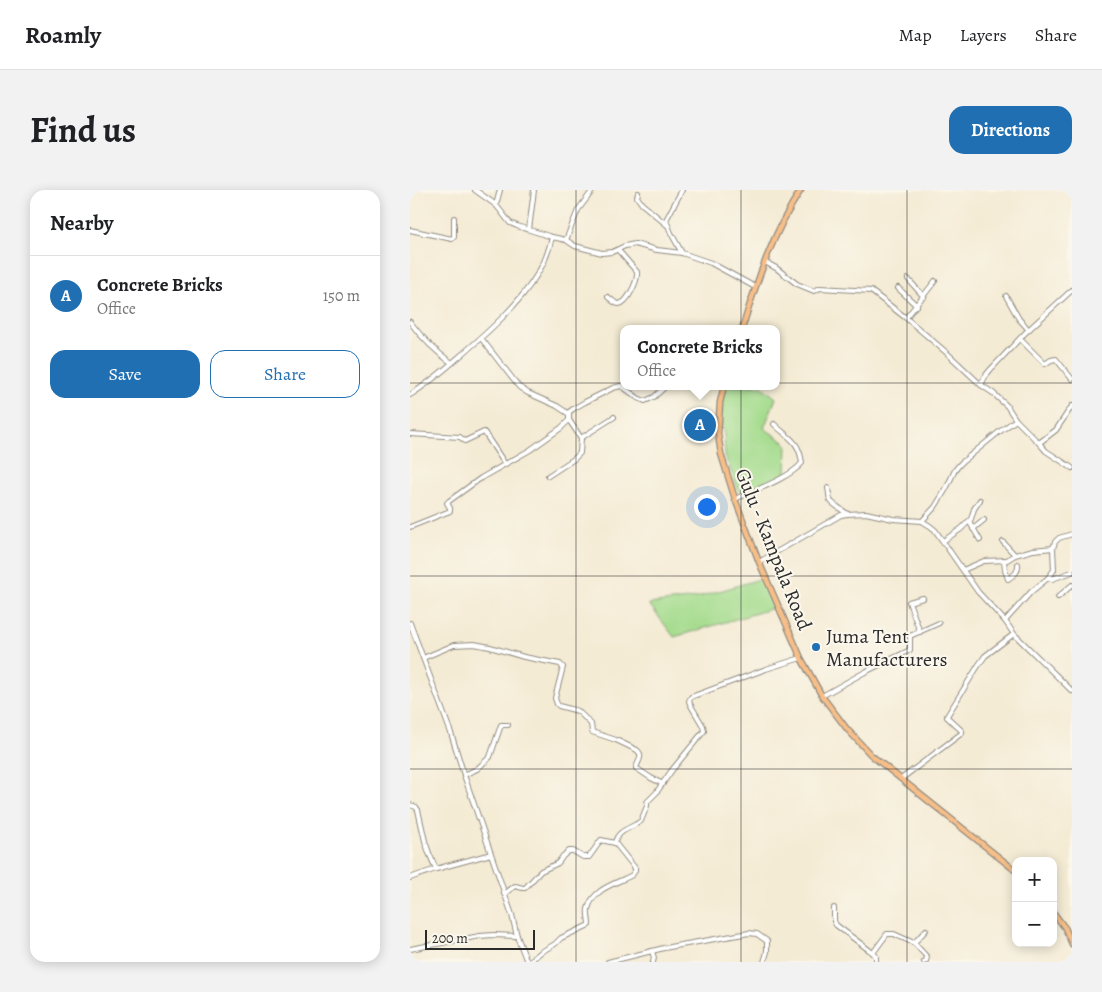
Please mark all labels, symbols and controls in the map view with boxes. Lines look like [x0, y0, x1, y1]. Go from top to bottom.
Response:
text: Roamly [25, 19, 101, 51]
text: Map [899, 23, 932, 47]
text: Layers [960, 23, 1007, 47]
text: Share [1035, 23, 1077, 47]
text: Find us [30, 106, 136, 154]
button: Directions [949, 106, 1072, 154]
text: Nearby [50, 209, 113, 237]
text: Concrete Bricks [97, 272, 223, 298]
text: A [61, 285, 71, 307]
text: 150 m [323, 285, 360, 307]
text: Office [97, 298, 136, 320]
popup [620, 325, 780, 390]
text: Concrete Bricks [637, 334, 763, 360]
button: Save [50, 350, 200, 398]
button: Share [210, 350, 360, 398]
text: Office [637, 360, 676, 382]
pin: A [684, 406, 716, 444]
street label: Gulu - Kampala Road [729, 464, 818, 634]
your location [694, 494, 720, 520]
place label: Juma Tent Manufacturers [826, 623, 948, 673]
marker: Juma Tent Manufacturers [810, 641, 822, 653]
map controls [1012, 857, 1057, 947]
button: + [1012, 857, 1057, 902]
button: − [1012, 902, 1057, 947]
scale bar [425, 927, 535, 950]
text: 200 m [432, 929, 468, 948]

